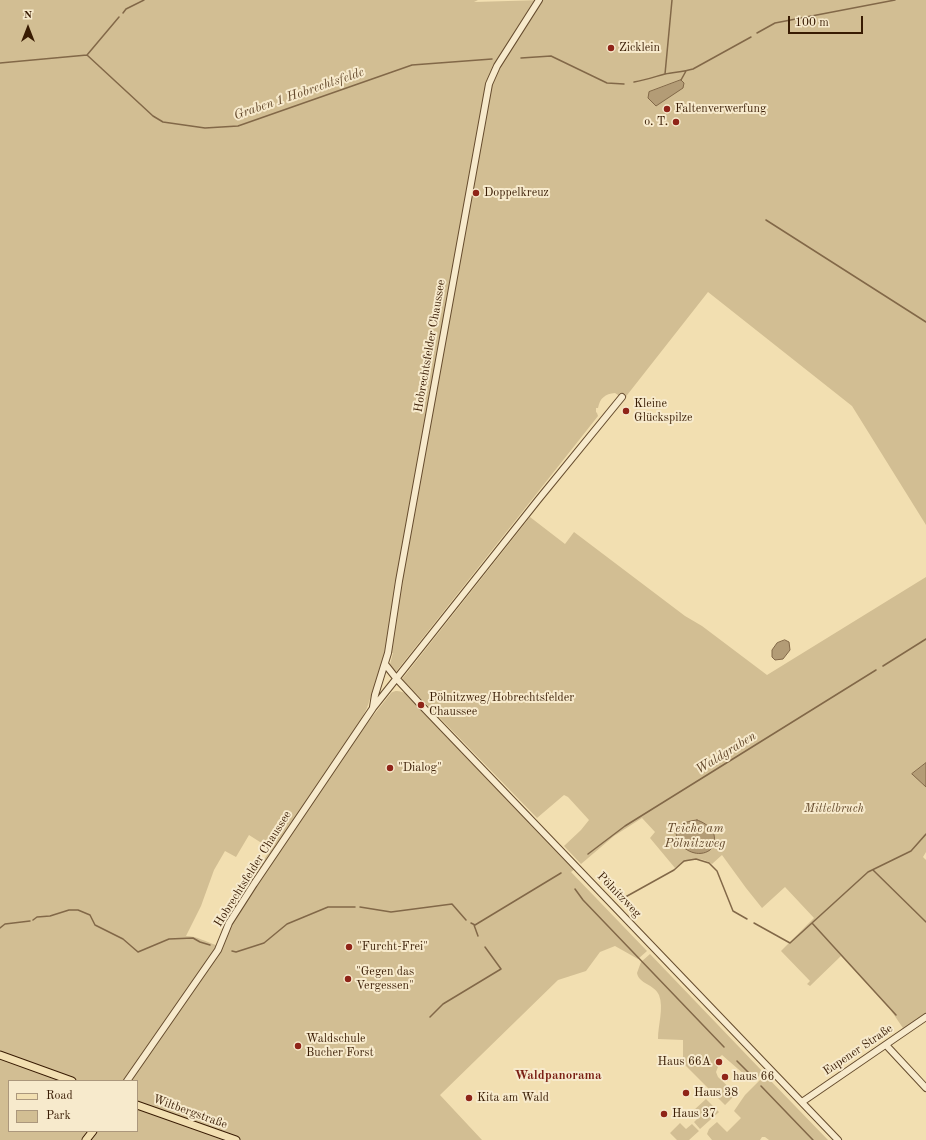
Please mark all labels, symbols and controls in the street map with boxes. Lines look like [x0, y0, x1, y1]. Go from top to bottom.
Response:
north arrow [8, 8, 48, 48]
scale bar [790, 8, 865, 34]
text: N [24, 10, 32, 21]
text: 100 m [795, 17, 829, 29]
place label: Zicklein [619, 41, 660, 55]
marker: Zicklein [606, 43, 616, 53]
water label: Graben 1 Hobrechtsfelde [232, 64, 366, 124]
place label: Faltenverwerfung [675, 102, 766, 116]
marker: Faltenverwerfung [662, 104, 672, 114]
place label: o. T. [644, 115, 668, 129]
marker: o. T. [671, 117, 681, 127]
place label: Doppelkreuz [484, 186, 549, 200]
marker: Doppelkreuz [471, 188, 481, 198]
street label: Hobrechtsfelder Chaussee [411, 279, 449, 413]
place label: Kleine Glückspilze [634, 397, 692, 425]
marker: Kleine Glückspilze [621, 406, 631, 416]
place label: Pölnitzweg/Hobrechtsfelder Chaussee [429, 691, 574, 719]
marker: Pölnitzweg/Hobrechtsfelder Chaussee [416, 700, 426, 710]
water label: Waldgraben [693, 728, 759, 778]
place label: "Dialog" [398, 761, 442, 775]
marker: "Dialog" [385, 763, 395, 773]
park label: Mittelbruch [804, 802, 864, 816]
street label: Hobrechtsfelder Chaussee [211, 808, 295, 930]
water label: Teiche am Pölnitzweg [665, 821, 725, 852]
street label: Pölnitzweg [594, 869, 644, 921]
place label: "Furcht-Frei" [357, 940, 428, 954]
marker: "Furcht-Frei" [344, 942, 354, 952]
place label: "Gegen das Vergessen" [356, 965, 414, 993]
marker: "Gegen das Vergessen" [343, 974, 353, 984]
street label: Eupener Straße [820, 1021, 896, 1079]
place label: Waldschule Bucher Forst [306, 1032, 374, 1060]
marker: Waldschule Bucher Forst [293, 1041, 303, 1051]
place label: Haus 66A [658, 1055, 711, 1069]
marker: Haus 66A [714, 1057, 724, 1067]
district label: Waldpanorama [514, 1068, 602, 1084]
place label: haus 66 [733, 1070, 774, 1084]
marker: haus 66 [720, 1072, 730, 1082]
legend [8, 1080, 138, 1132]
place label: Haus 38 [694, 1086, 738, 1100]
marker: Haus 38 [681, 1088, 691, 1098]
text: Road [46, 1090, 73, 1102]
place label: Kita am Wald [477, 1091, 549, 1105]
street label: Wiltbergstraße [151, 1092, 229, 1132]
marker: Kita am Wald [464, 1093, 474, 1103]
place label: Haus 37 [672, 1107, 716, 1121]
marker: Haus 37 [659, 1109, 669, 1119]
text: Park [46, 1110, 71, 1122]

